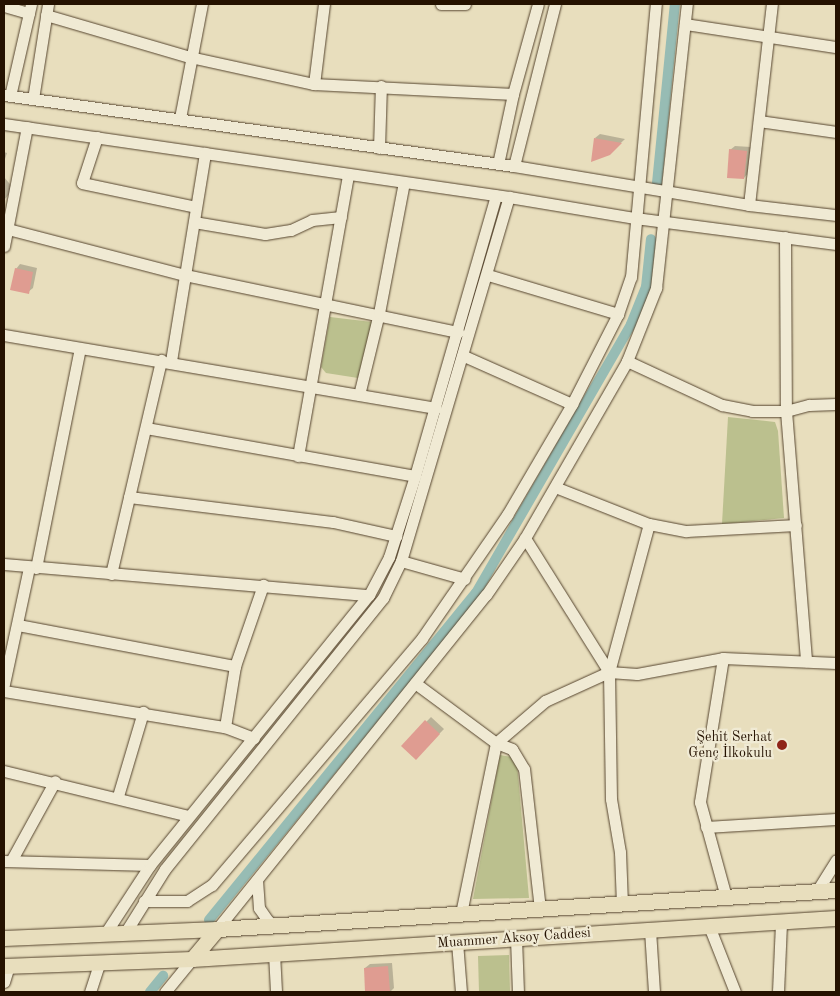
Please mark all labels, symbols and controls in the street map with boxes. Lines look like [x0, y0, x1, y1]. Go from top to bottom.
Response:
place label: Şehit Serhat Genç İlkokulu [688, 729, 772, 762]
marker: Şehit Serhat Genç İlkokulu [776, 739, 788, 751]
street label: Muammer Aksoy Caddesi [437, 924, 591, 952]

